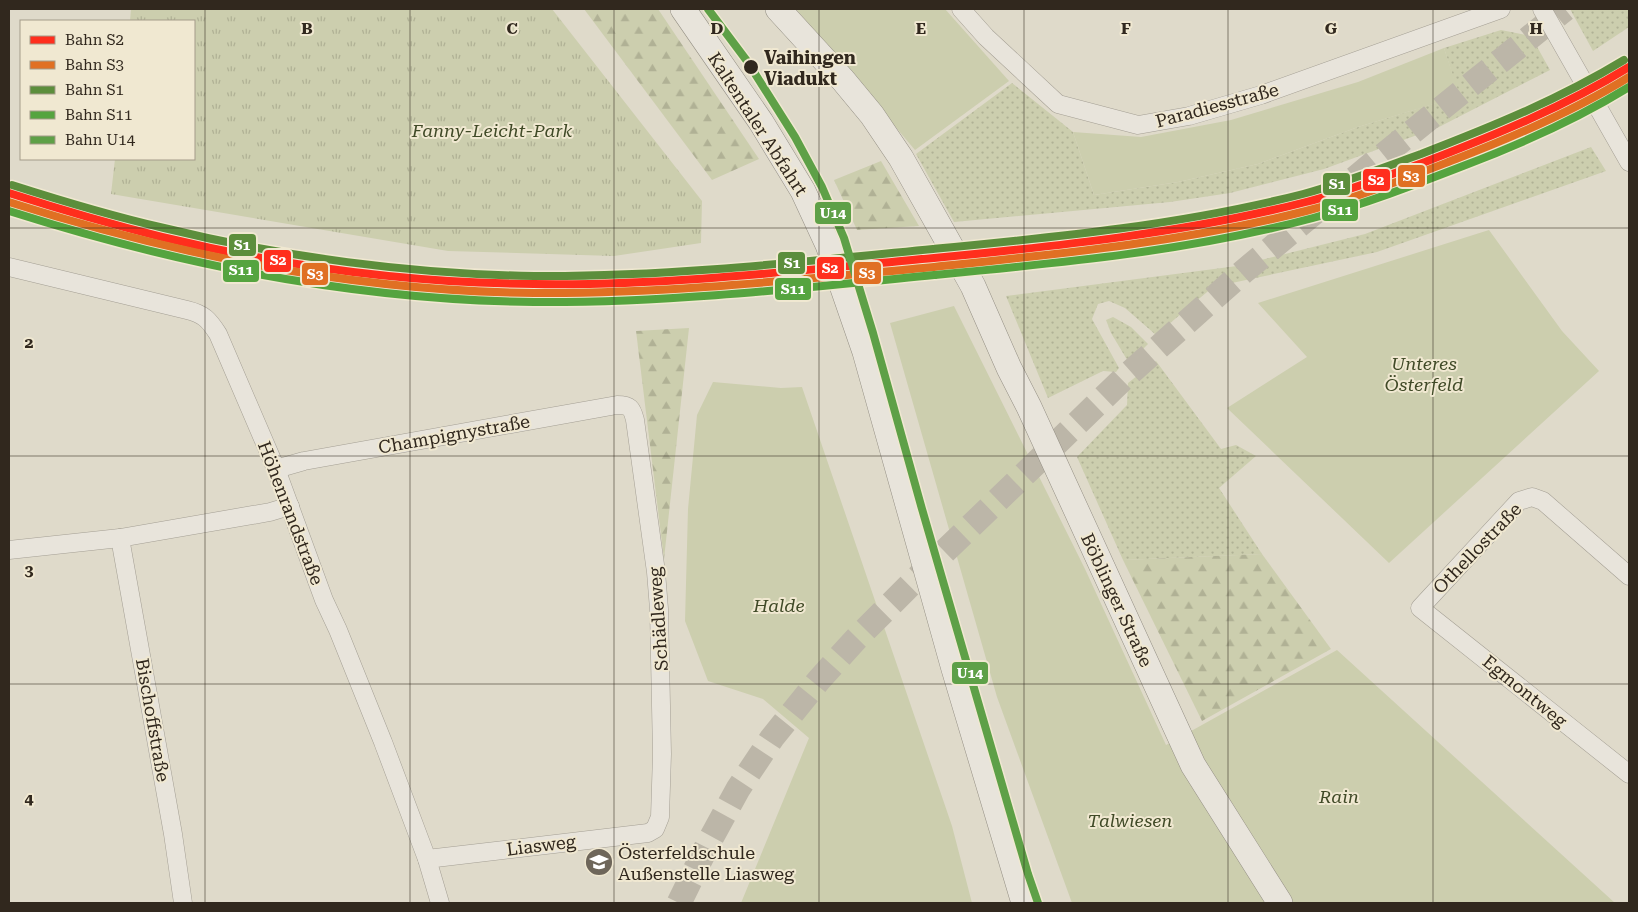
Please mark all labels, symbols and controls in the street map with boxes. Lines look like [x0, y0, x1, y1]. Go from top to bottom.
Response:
text: B [301, 19, 313, 38]
text: C [506, 19, 518, 38]
text: D [711, 19, 724, 38]
text: E [916, 19, 926, 38]
text: F [1121, 19, 1131, 38]
text: G [1325, 19, 1338, 38]
text: H [1529, 19, 1543, 38]
legend [20, 20, 195, 160]
text: Bahn S2 [65, 31, 124, 49]
place label: Vaihingen Viadukt [764, 47, 856, 89]
street label: Kaltentaler Abfahrt [704, 48, 812, 200]
text: Bahn S3 [65, 56, 124, 74]
marker: Vaihingen Viadukt [742, 58, 760, 76]
street label: Paradiesstraße [1153, 78, 1281, 132]
text: Bahn S1 [65, 81, 124, 99]
text: Bahn S11 [65, 106, 132, 124]
park label: Fanny-Leicht-Park [411, 120, 572, 141]
text: Bahn U14 [65, 131, 136, 149]
line badge: S3 [1397, 164, 1426, 188]
line badge: S2 [1362, 168, 1391, 192]
text: S3 [1403, 168, 1419, 184]
line badge: S1 [1322, 172, 1351, 196]
text: S2 [1368, 172, 1384, 188]
text: S1 [1329, 176, 1345, 192]
line badge: S11 [1321, 198, 1359, 222]
line badge: U14 [814, 201, 852, 225]
text: S11 [1328, 202, 1352, 218]
text: U14 [820, 205, 846, 221]
line badge: S1 [228, 233, 257, 257]
text: S1 [234, 237, 250, 253]
line badge: S2 [263, 249, 292, 273]
line badge: S1 [777, 251, 806, 275]
text: S2 [270, 252, 286, 268]
text: S1 [784, 255, 800, 271]
line badge: S2 [816, 256, 845, 280]
line badge: S11 [222, 259, 260, 283]
text: S2 [822, 260, 838, 276]
line badge: S3 [853, 261, 882, 285]
text: S11 [229, 262, 253, 278]
line badge: S3 [301, 262, 329, 286]
text: S3 [859, 265, 875, 281]
text: S3 [307, 266, 323, 282]
line badge: S11 [774, 277, 812, 301]
text: S11 [781, 281, 805, 297]
text: 2 [25, 333, 34, 352]
park label: Unteres Österfeld [1385, 353, 1463, 395]
street label: Champignystraße [377, 410, 532, 458]
street label: Höhenrandstraße [254, 438, 328, 588]
street label: Othellostraße [1428, 498, 1526, 598]
street label: Böblinger Straße [1077, 530, 1157, 670]
text: 3 [25, 561, 34, 580]
street label: Schädleweg [644, 566, 672, 672]
park label: Halde [752, 595, 805, 616]
street label: Egmontweg [1479, 651, 1572, 732]
street label: Bischoffstraße [132, 657, 174, 784]
line badge: U14 [951, 661, 989, 685]
text: U14 [957, 665, 983, 681]
park label: Rain [1318, 786, 1359, 807]
text: 4 [25, 789, 34, 808]
park label: Talwiesen [1088, 810, 1172, 831]
street label: Liasweg [505, 830, 578, 860]
place label: Österfeldschule Außenstelle Liasweg [618, 842, 795, 884]
school or university icon: Österfeldschule Außenstelle Liasweg [584, 847, 614, 877]

